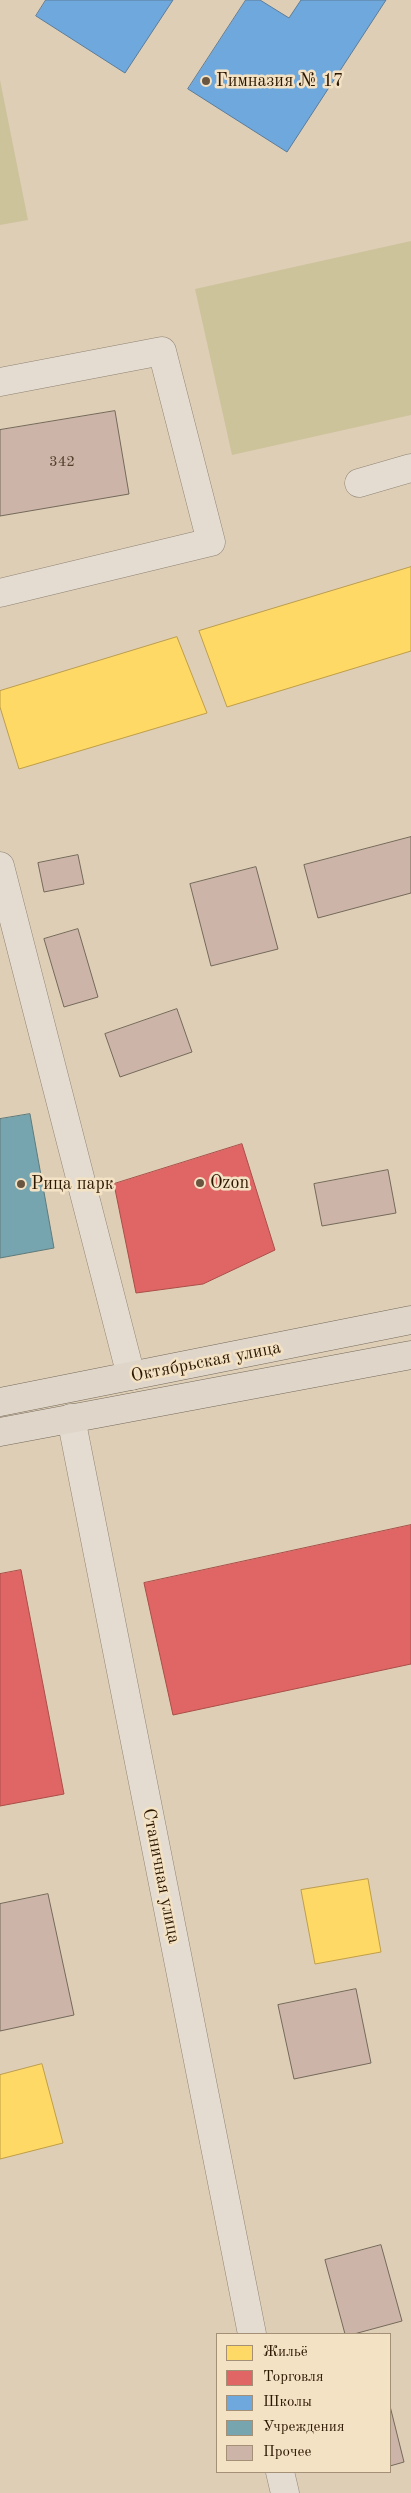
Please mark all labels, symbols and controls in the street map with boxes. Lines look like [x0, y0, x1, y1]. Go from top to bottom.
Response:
place label: Гимназия № 17 [216, 70, 344, 92]
marker: Гимназия № 17 [200, 75, 212, 87]
house number: 342 [49, 453, 75, 471]
place label: Ozon [210, 1172, 249, 1194]
place label: Рица парк [31, 1173, 114, 1195]
marker: Ozon [194, 1177, 206, 1189]
marker: Рица парк [15, 1178, 27, 1190]
street label: Октябрьская улица [129, 1337, 283, 1387]
street label: Станичная улица [137, 1807, 185, 1945]
legend [216, 2333, 391, 2473]
text: Жильё [263, 2345, 308, 2360]
text: Торговля [263, 2370, 324, 2385]
text: Школы [263, 2395, 312, 2410]
text: Учреждения [263, 2420, 345, 2435]
text: Прочее [263, 2445, 311, 2460]

